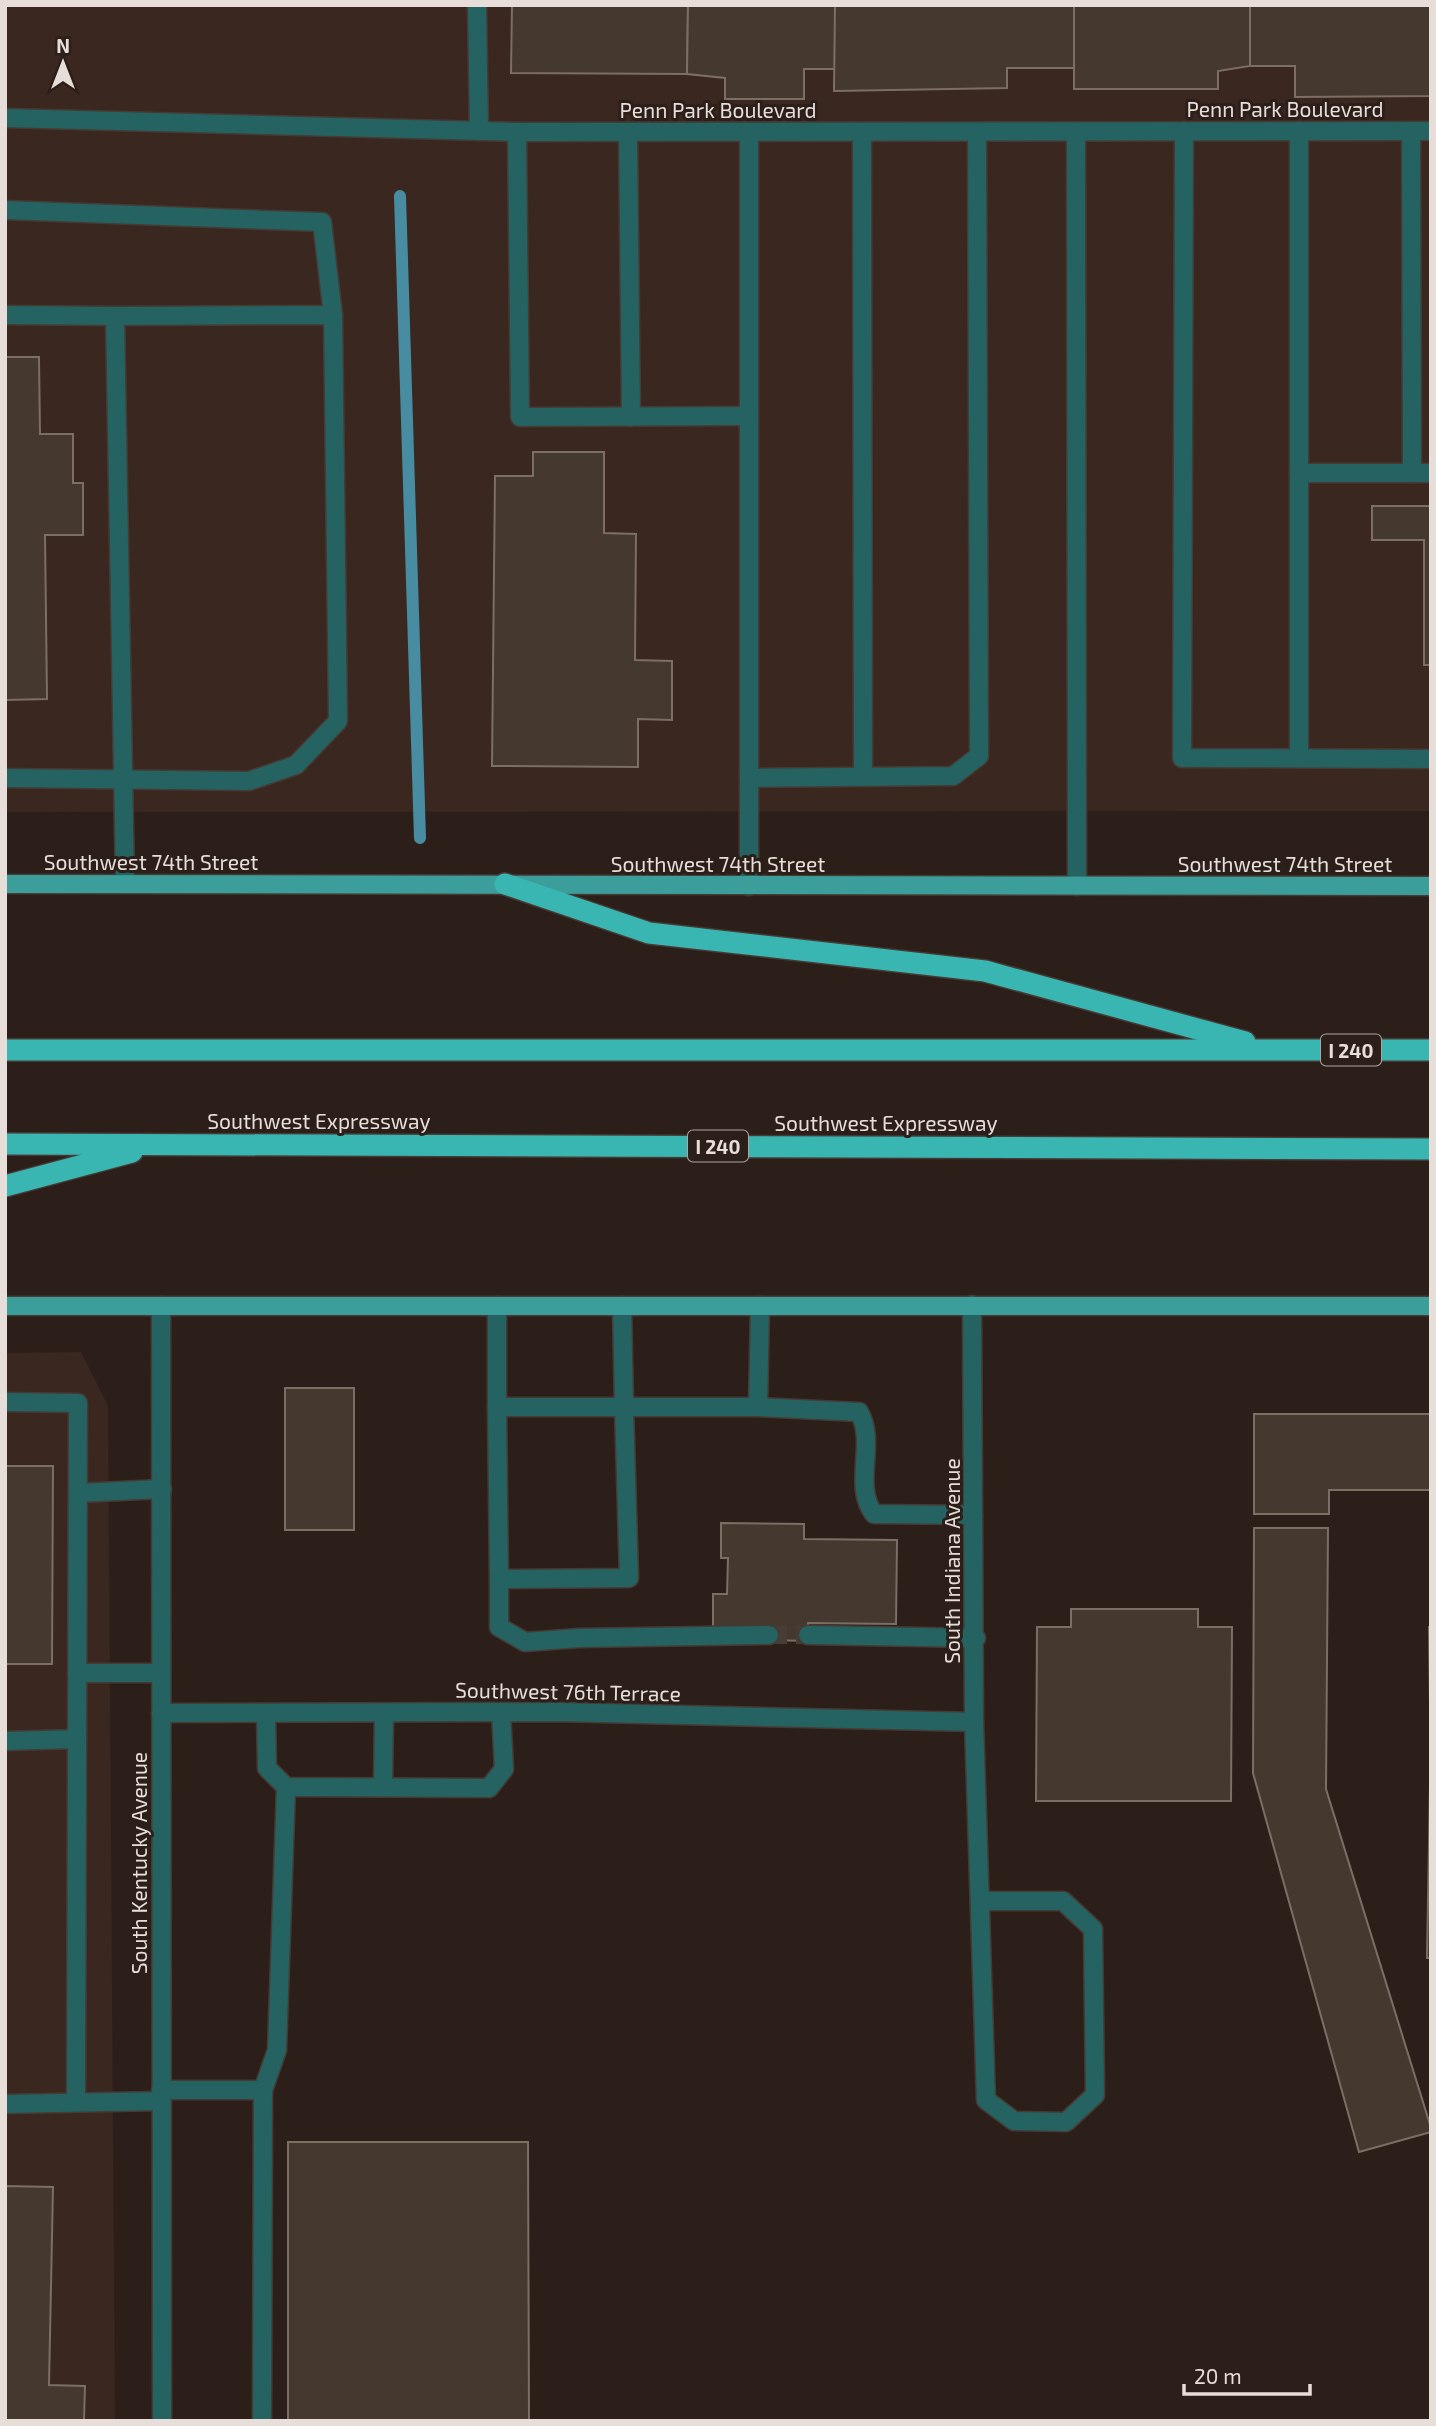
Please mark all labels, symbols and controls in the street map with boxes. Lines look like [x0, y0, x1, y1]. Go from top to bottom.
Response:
north arrow [28, 28, 98, 98]
text: N [56, 34, 70, 57]
street label: Penn Park Boulevard [1186, 96, 1384, 121]
street label: Penn Park Boulevard [619, 97, 817, 122]
street label: Southwest 74th Street [44, 849, 258, 874]
street label: Southwest 74th Street [611, 851, 825, 876]
street label: Southwest 74th Street [1178, 851, 1392, 876]
road number: I 240 [1321, 1034, 1381, 1066]
street label: Southwest Expressway [207, 1108, 431, 1133]
street label: Southwest Expressway [774, 1110, 998, 1135]
road number: I 240 [688, 1130, 748, 1162]
street label: South Indiana Avenue [939, 1458, 964, 1664]
street label: Southwest 76th Terrace [455, 1677, 681, 1705]
street label: South Kentucky Avenue [126, 1752, 151, 1974]
scale bar [1184, 2352, 1310, 2396]
text: 20 m [1194, 2363, 1242, 2388]

